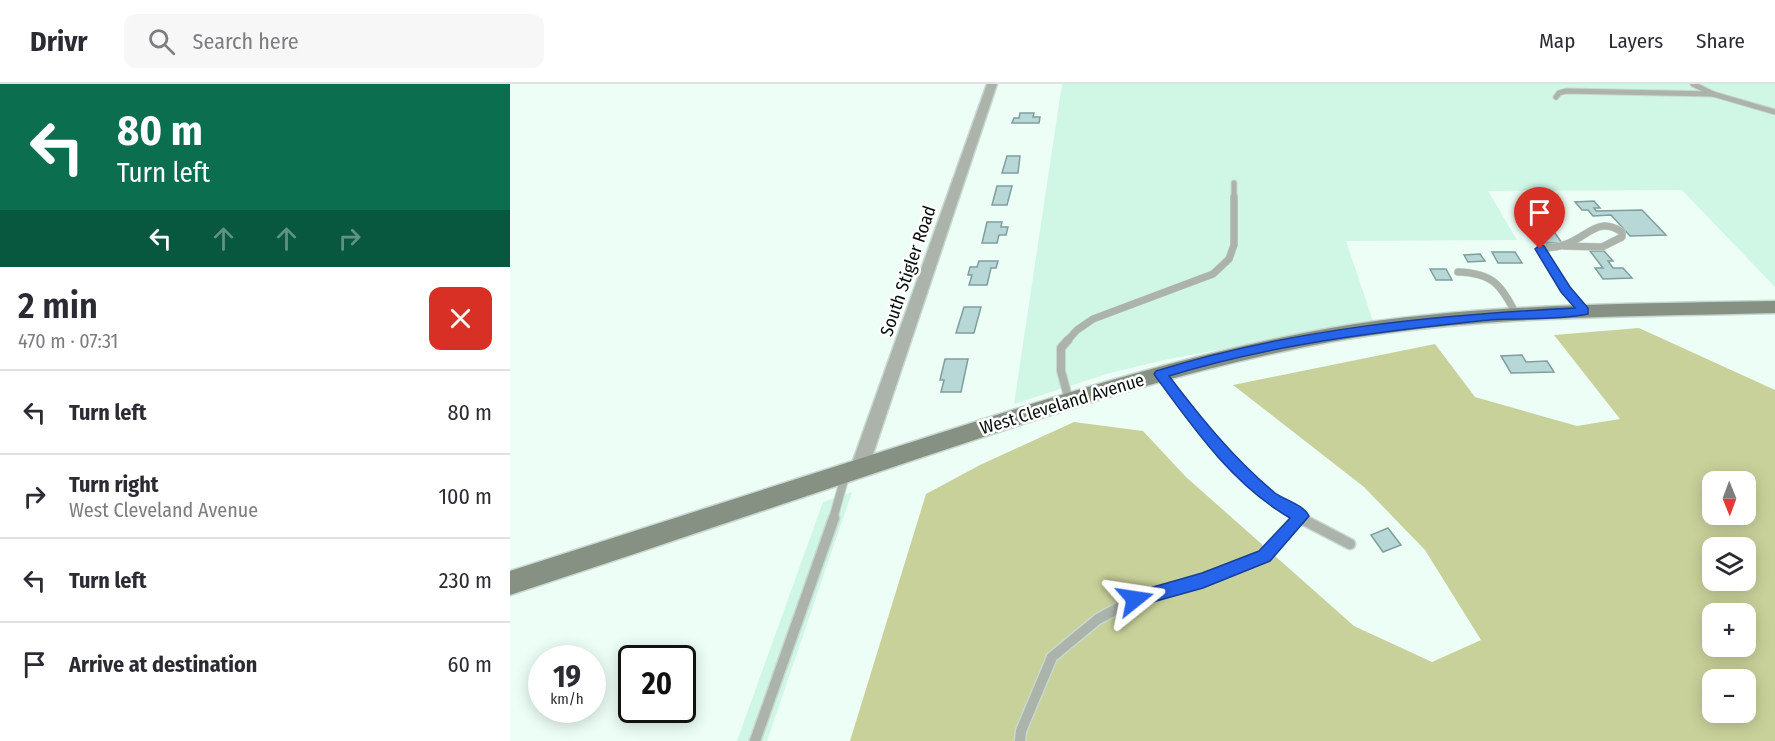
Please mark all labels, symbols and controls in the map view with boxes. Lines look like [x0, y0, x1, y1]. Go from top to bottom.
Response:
search box [124, 14, 544, 68]
text: Drivr [30, 25, 88, 58]
icon: search [145, 25, 178, 58]
text: Search here [193, 28, 299, 55]
text: Map [1539, 28, 1575, 54]
text: Layers [1608, 28, 1663, 54]
text: Share [1696, 28, 1745, 54]
text: 80 m [117, 106, 203, 156]
icon: left [18, 108, 96, 186]
text: Turn left [117, 157, 210, 189]
pin [1514, 187, 1565, 249]
icon: arrive [1523, 196, 1556, 229]
street label: South Stigler Road [875, 203, 941, 339]
icon: left [144, 222, 177, 255]
icon: ahead [207, 222, 240, 255]
icon: ahead [270, 222, 303, 255]
icon: right [333, 222, 366, 255]
text: 2 min [18, 284, 98, 328]
button: close [429, 287, 492, 350]
text: 470 m · 07:31 [18, 329, 118, 353]
street label: West Cleveland Avenue [977, 369, 1147, 439]
icon: left [18, 396, 51, 429]
text: Turn left [69, 399, 147, 426]
text: 80 m [447, 399, 492, 426]
text: Turn right [69, 471, 158, 498]
north arrow [1702, 471, 1756, 525]
map controls [1702, 471, 1756, 723]
icon: right [18, 480, 51, 513]
text: 100 m [438, 483, 492, 510]
text: West Cleveland Avenue [69, 498, 258, 522]
button: layers [1702, 537, 1756, 591]
icon: left [18, 564, 51, 597]
text: Turn left [69, 567, 147, 594]
text: 230 m [439, 567, 492, 594]
position arrow [1103, 567, 1167, 631]
button: + [1702, 603, 1756, 657]
speed limit sign: 20 [618, 645, 696, 723]
icon: arrive [18, 648, 51, 681]
text: Arrive at destination [69, 651, 257, 678]
text: 60 m [448, 651, 492, 678]
text: 19 [553, 659, 581, 695]
button: − [1702, 669, 1756, 723]
text: km/h [550, 690, 584, 708]

